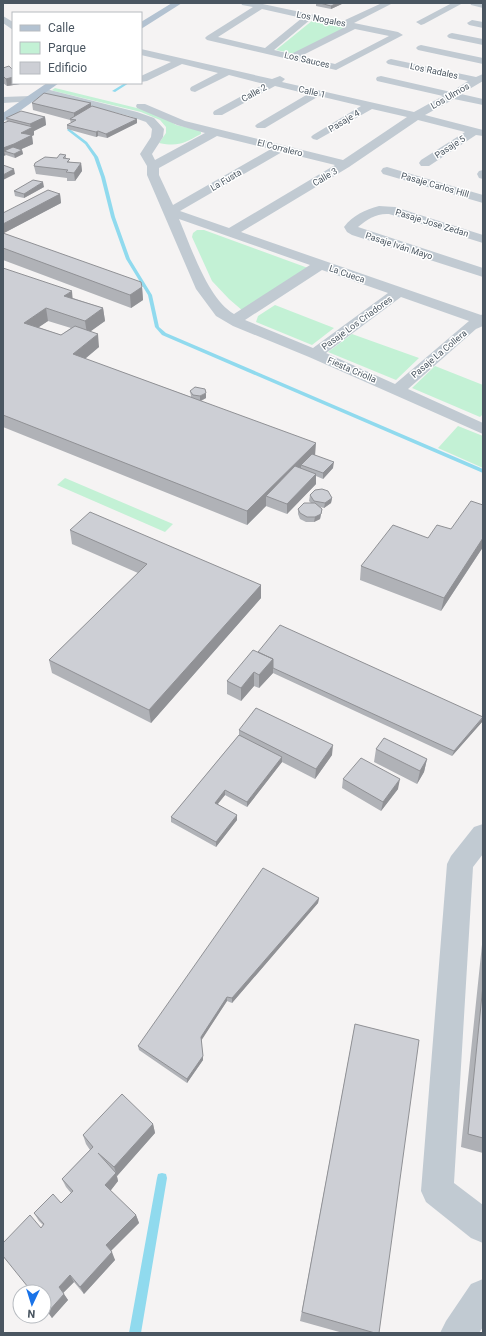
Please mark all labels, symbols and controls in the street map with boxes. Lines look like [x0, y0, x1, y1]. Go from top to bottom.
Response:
street label: Los Nogales [296, 9, 347, 29]
legend [12, 12, 142, 84]
text: Calle [48, 21, 75, 35]
text: Parque [48, 41, 86, 55]
street label: Los Sauces [283, 50, 331, 70]
text: Edificio [48, 61, 87, 75]
street label: Los Radales [409, 61, 459, 81]
street label: Los Ulmos [429, 81, 471, 111]
street label: Calle 2 [240, 82, 268, 104]
street label: Calle 1 [298, 84, 326, 100]
street label: Pasaje 4 [327, 108, 361, 134]
street label: Pasaje 5 [433, 133, 467, 161]
street label: El Corralero [256, 138, 304, 158]
street label: Calle 3 [311, 166, 339, 188]
street label: La Fusta [209, 167, 243, 193]
street label: Pasaje Carlos Hill [400, 171, 470, 199]
street label: Pasaje Jose Zedan [394, 207, 470, 239]
street label: Pasaje Iván Mayo [364, 230, 434, 262]
street label: La Cueca [328, 263, 366, 285]
street label: Pasaje Los Criadores [320, 294, 394, 352]
street label: Pasaje La Collera [409, 328, 469, 380]
street label: Fiesta Criolla [326, 355, 378, 385]
north arrow [12, 1284, 52, 1324]
text: N [27, 1307, 36, 1320]

